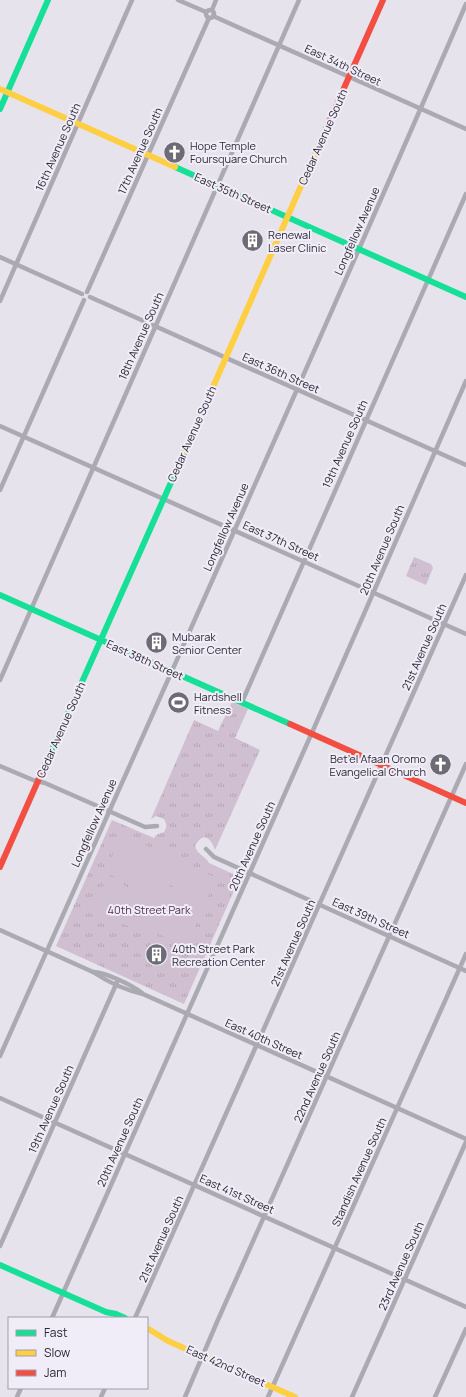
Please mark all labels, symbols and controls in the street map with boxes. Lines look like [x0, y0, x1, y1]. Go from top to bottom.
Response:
street label: East 34th Street [303, 40, 384, 89]
street label: Cedar Avenue South [295, 86, 350, 187]
street label: 16th Avenue South [31, 100, 84, 193]
street label: 17th Avenue South [114, 105, 165, 197]
place label: Hope Temple Foursquare Church [190, 138, 287, 166]
church icon: Hope Temple Foursquare Church [161, 139, 187, 165]
street label: East 35th Street [192, 169, 274, 216]
street label: Longfellow Avenue [330, 184, 383, 277]
place label: Renewal Laser Clinic [268, 227, 326, 255]
building icon: Renewal Laser Clinic [240, 228, 266, 254]
street label: 18th Avenue South [114, 290, 167, 382]
street label: East 36th Street [240, 349, 322, 396]
street label: Cedar Avenue South [164, 383, 219, 484]
street label: 19th Avenue South [318, 397, 371, 490]
street label: Longfellow Avenue [199, 480, 252, 573]
street label: 20th Avenue South [356, 502, 407, 597]
street label: East 37th Street [241, 517, 322, 564]
street label: 21st Avenue South [398, 601, 449, 693]
place label: Mubarak Senior Center [172, 629, 242, 657]
building icon: Mubarak Senior Center [144, 630, 170, 656]
street label: East 38th Street [104, 636, 186, 683]
street label: Cedar Avenue South [33, 679, 88, 780]
place label: Hardshell Fitness [194, 689, 242, 717]
sports icon: Hardshell Fitness [166, 690, 192, 716]
place label: Bet’el Afaan Oromo Evangelical Church [329, 751, 426, 779]
church icon: Bet’el Afaan Oromo Evangelical Church [428, 752, 454, 778]
street label: Longfellow Avenue [67, 776, 120, 869]
street label: 20th Avenue South [225, 799, 278, 893]
street label: East 39th Street [330, 894, 412, 941]
street label: 21st Avenue South [267, 897, 318, 989]
park label: 40th Street Park [108, 902, 191, 917]
place label: 40th Street Park Recreation Center [172, 941, 265, 969]
building icon: 40th Street Park Recreation Center [144, 942, 170, 968]
street label: East 40th Street [223, 1015, 305, 1062]
street label: 22nd Avenue South [290, 1029, 343, 1125]
street label: 19th Avenue South [24, 1062, 77, 1155]
street label: 20th Avenue South [93, 1095, 146, 1189]
street label: Standish Avenue South [328, 1115, 389, 1229]
street label: East 41st Street [198, 1170, 277, 1217]
street label: 21st Avenue South [135, 1193, 186, 1285]
street label: 23rd Avenue South [374, 1219, 427, 1312]
legend [8, 1317, 148, 1389]
text: Fast [44, 1324, 68, 1341]
street label: East 42nd Street [184, 1341, 268, 1390]
text: Slow [44, 1344, 70, 1361]
text: Jam [44, 1364, 66, 1381]

